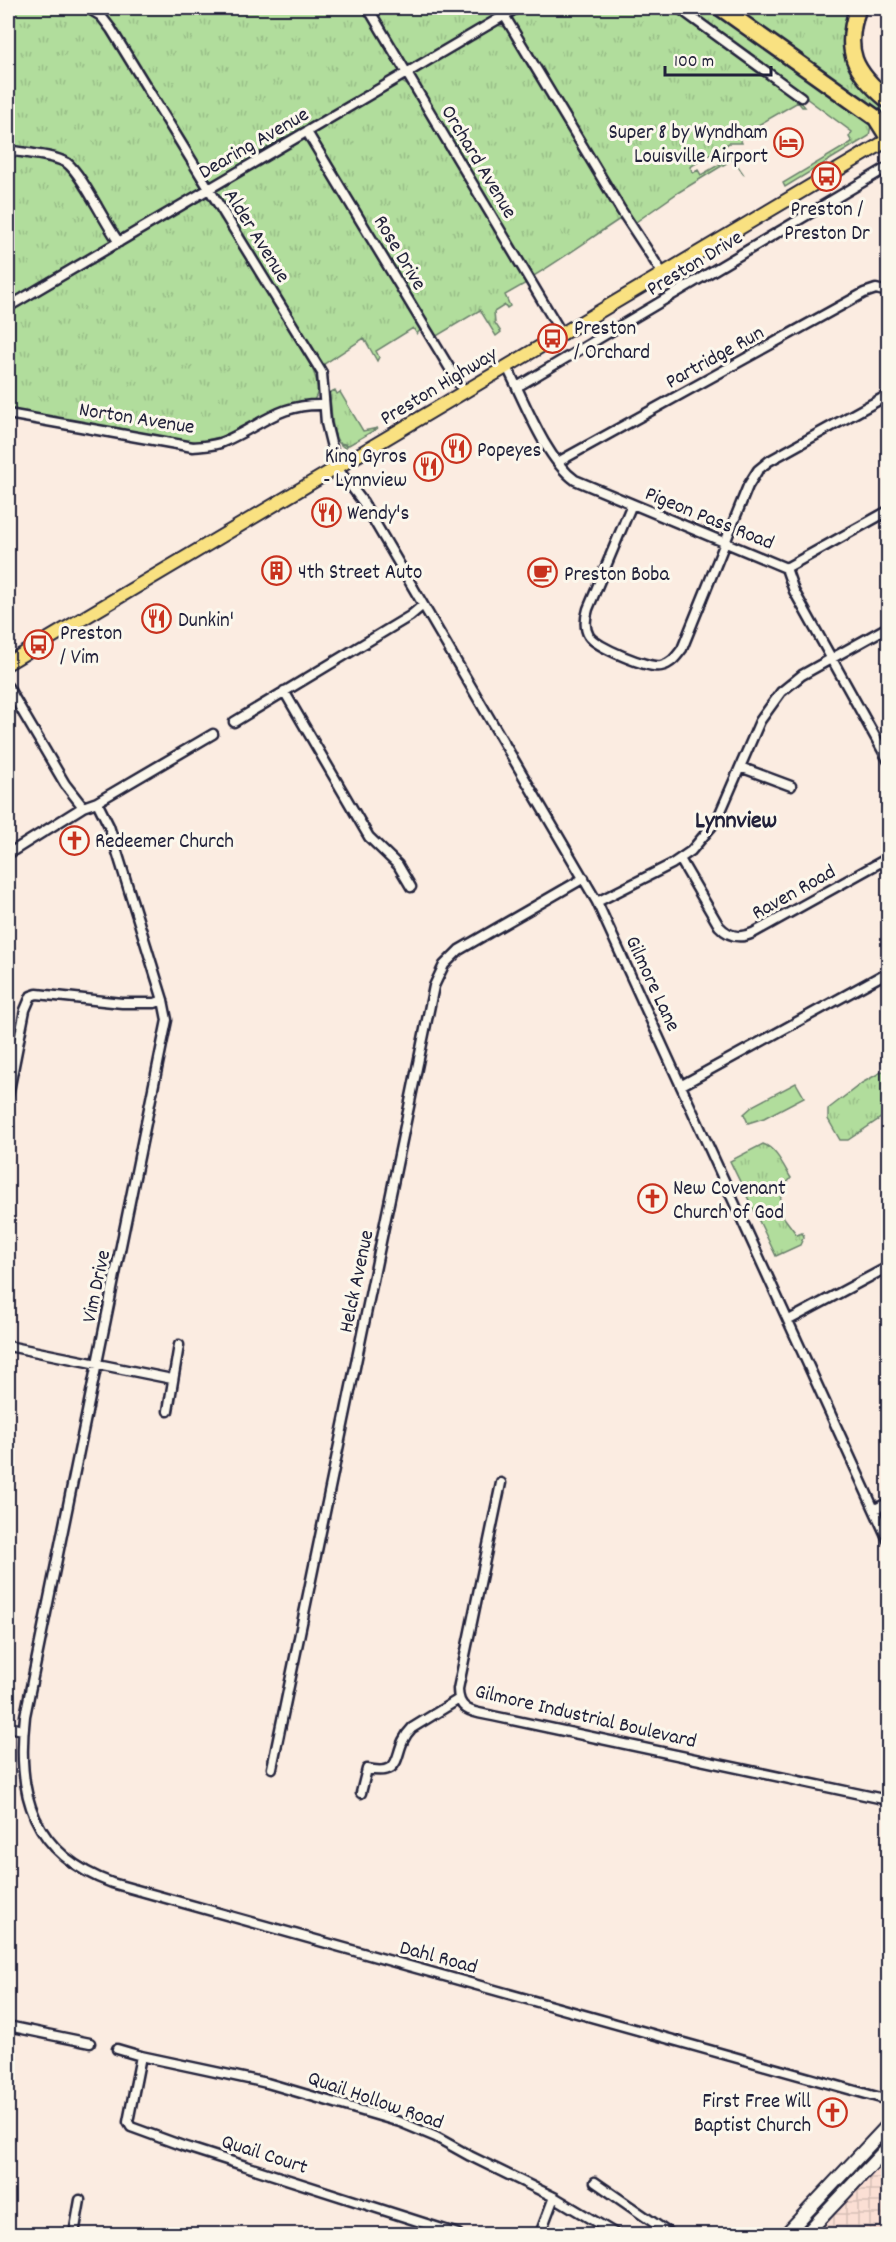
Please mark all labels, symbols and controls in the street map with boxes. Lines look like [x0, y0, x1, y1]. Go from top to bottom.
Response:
scale bar [665, 39, 772, 77]
text: 100 m [674, 50, 714, 75]
street label: Orchard Avenue [432, 100, 523, 225]
street label: Dearing Avenue [194, 101, 315, 188]
place label: Super 8 by Wyndham Louisville Airport [609, 119, 768, 173]
hotel icon: Super 8 by Wyndham Louisville Airport [773, 127, 805, 159]
bus stop icon: Preston / Preston Dr [811, 161, 843, 193]
street label: Alder Avenue [215, 184, 296, 289]
place label: Preston / Preston Dr [784, 196, 870, 250]
street label: Rose Drive [364, 210, 433, 297]
street label: Preston Drive [642, 224, 749, 305]
place label: Preston / Orchard [574, 315, 650, 369]
street label: Partridge Run [661, 319, 770, 398]
bus stop icon: Preston / Orchard [537, 323, 569, 355]
street label: Preston Highway [375, 340, 504, 435]
street label: Norton Avenue [77, 396, 196, 444]
restaurant icon: Popeyes [440, 433, 472, 465]
place label: Popeyes [477, 437, 541, 467]
place label: King Gyros - Lynnview [323, 443, 407, 497]
restaurant icon: King Gyros - Lynnview [412, 451, 444, 483]
street label: Pigeon Pass Road [640, 480, 778, 559]
restaurant icon: Wendy's [310, 496, 342, 528]
place label: Wendy's [347, 500, 409, 530]
building icon: 4th Street Auto [261, 555, 293, 587]
cafe icon: Preston Boba [527, 557, 559, 589]
place label: 4th Street Auto [298, 559, 422, 589]
place label: Preston Boba [564, 561, 670, 591]
restaurant icon: Dunkin' [141, 603, 173, 635]
place label: Dunkin' [178, 607, 234, 637]
place label: Preston / Vim [60, 620, 122, 674]
bus stop icon: Preston / Vim [23, 628, 55, 660]
district label: Lynnview [695, 805, 777, 839]
church icon: Redeemer Church [58, 824, 90, 856]
place label: Redeemer Church [95, 828, 234, 858]
street label: Raven Road [747, 858, 842, 929]
street label: Gilmore Lane [616, 932, 687, 1037]
place label: New Covenant Church of God [673, 1175, 786, 1229]
church icon: New Covenant Church of God [636, 1183, 668, 1215]
street label: Helck Avenue [332, 1227, 383, 1336]
street label: Vim Drive [76, 1247, 120, 1326]
street label: Gilmore Industrial Boulevard [471, 1678, 699, 1758]
street label: Dahl Road [396, 1934, 480, 1984]
street label: Quail Hollow Road [303, 2065, 447, 2139]
place label: First Free Will Baptist Church [694, 2088, 811, 2142]
church icon: First Free Will Baptist Church [816, 2096, 848, 2128]
street label: Quail Court [217, 2128, 311, 2184]

